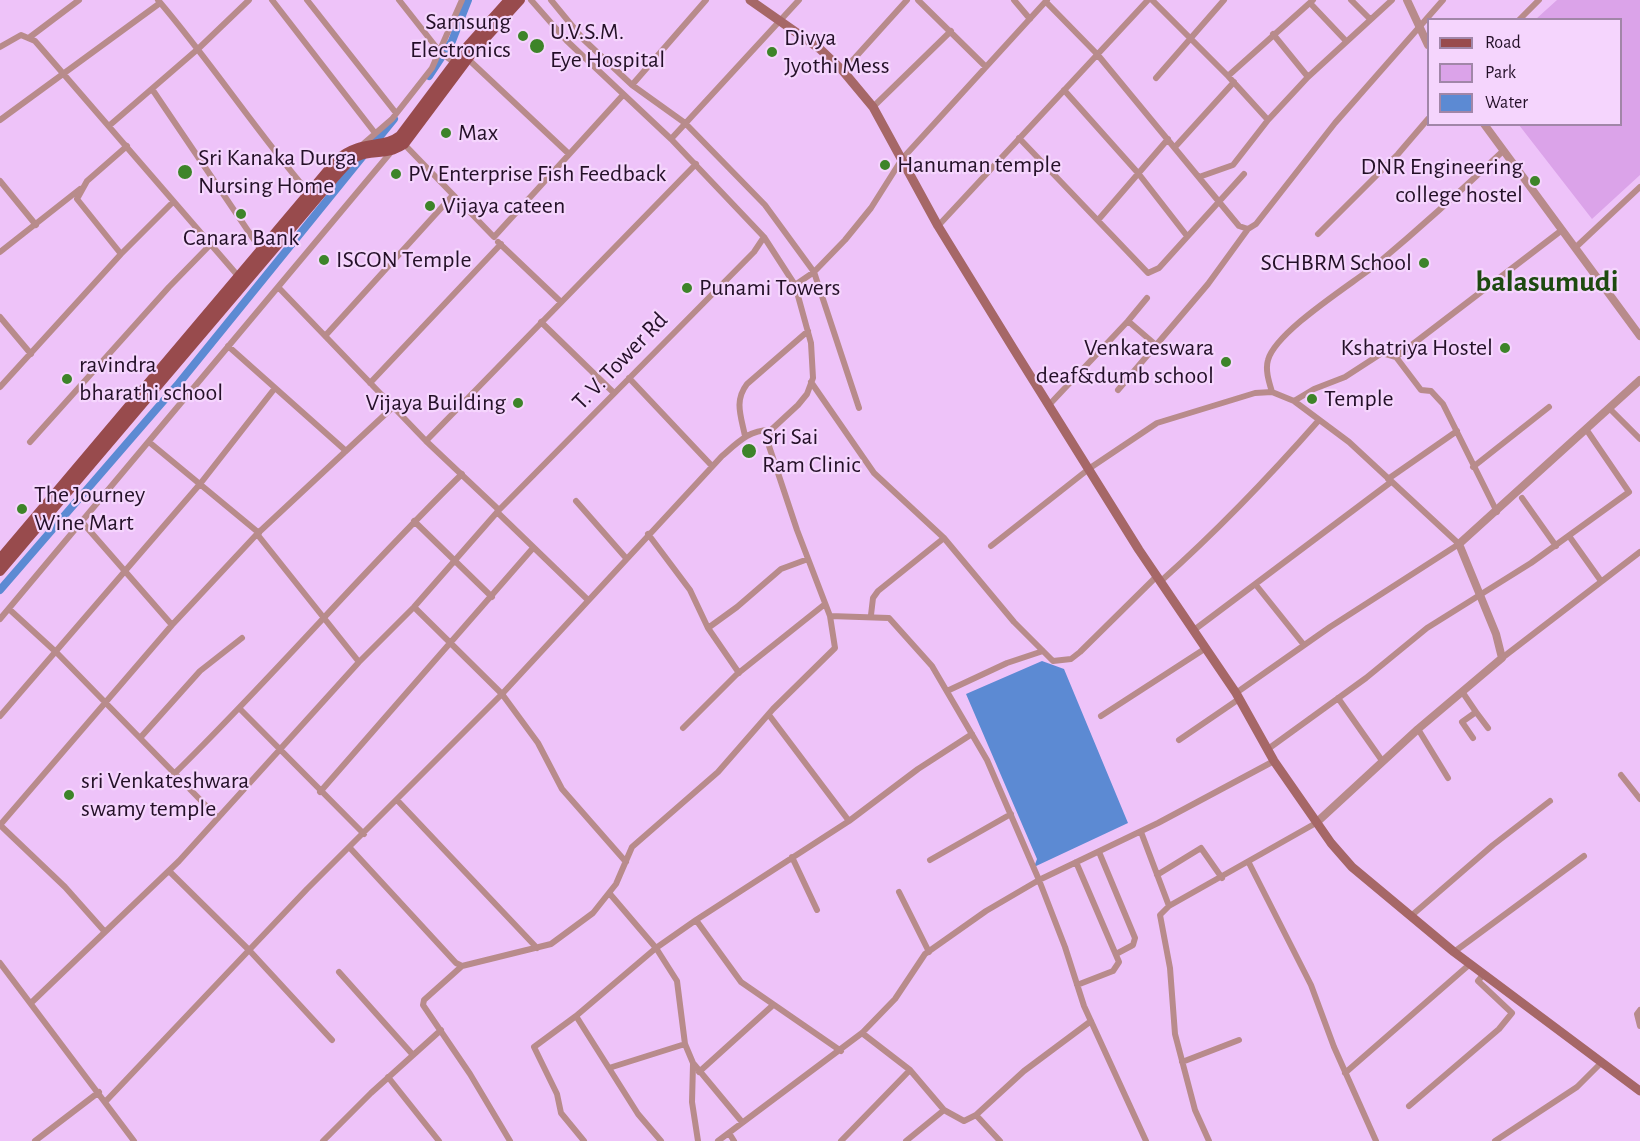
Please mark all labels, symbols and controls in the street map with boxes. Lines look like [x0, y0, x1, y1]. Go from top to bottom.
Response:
place label: Samsung Electronics [410, 8, 511, 64]
place label: U.V.S.M. Eye Hospital [550, 18, 665, 74]
legend [1427, 18, 1622, 126]
place label: Divya Jyothi Mess [784, 24, 890, 80]
marker: Samsung Electronics [516, 29, 530, 43]
text: Road [1485, 34, 1521, 52]
marker: U.V.S.M. Eye Hospital [528, 37, 546, 55]
marker: Divya Jyothi Mess [765, 45, 779, 59]
text: Park [1485, 64, 1516, 82]
text: Water [1485, 94, 1528, 112]
place label: Max [458, 119, 498, 147]
marker: Max [439, 126, 453, 140]
place label: Sri Kanaka Durga Nursing Home [198, 144, 357, 200]
place label: Hanuman temple [897, 151, 1061, 179]
place label: DNR Engineering college hostel [1360, 153, 1523, 209]
marker: Hanuman temple [878, 158, 892, 172]
place label: PV Enterprise Fish Feedback [408, 160, 666, 188]
marker: Sri Kanaka Durga Nursing Home [176, 163, 194, 181]
marker: PV Enterprise Fish Feedback [389, 167, 403, 181]
marker: DNR Engineering college hostel [1528, 174, 1542, 188]
place label: Vijaya cateen [442, 192, 565, 220]
marker: Vijaya cateen [423, 199, 437, 213]
marker: Canara Bank [234, 207, 248, 221]
place label: Canara Bank [183, 224, 299, 252]
place label: ISCON Temple [336, 246, 471, 274]
place label: SCHBRM School [1261, 249, 1412, 277]
marker: ISCON Temple [317, 253, 331, 267]
marker: SCHBRM School [1417, 256, 1431, 270]
district label: balasumudi [1476, 264, 1618, 300]
place label: Punami Towers [699, 274, 841, 302]
marker: Punami Towers [680, 281, 694, 295]
street label: T. V. Tower Rd [566, 306, 674, 416]
place label: Venkateswara deaf&dumb school [1036, 334, 1214, 390]
place label: Kshatriya Hostel [1340, 334, 1493, 362]
marker: Kshatriya Hostel [1498, 341, 1512, 355]
place label: ravindra bharathi school [79, 351, 223, 407]
marker: Venkateswara deaf&dumb school [1219, 355, 1233, 369]
marker: ravindra bharathi school [60, 372, 74, 386]
place label: Temple [1324, 385, 1394, 413]
place label: Vijaya Building [365, 389, 506, 417]
marker: Temple [1305, 392, 1319, 406]
marker: Vijaya Building [511, 396, 525, 410]
place label: Sri Sai Ram Clinic [762, 423, 860, 479]
marker: Sri Sai Ram Clinic [740, 442, 758, 460]
place label: The Journey Wine Mart [34, 481, 145, 537]
marker: The Journey Wine Mart [15, 502, 29, 516]
place label: sri Venkateshwara swamy temple [81, 767, 249, 823]
marker: sri Venkateshwara swamy temple [62, 788, 76, 802]

